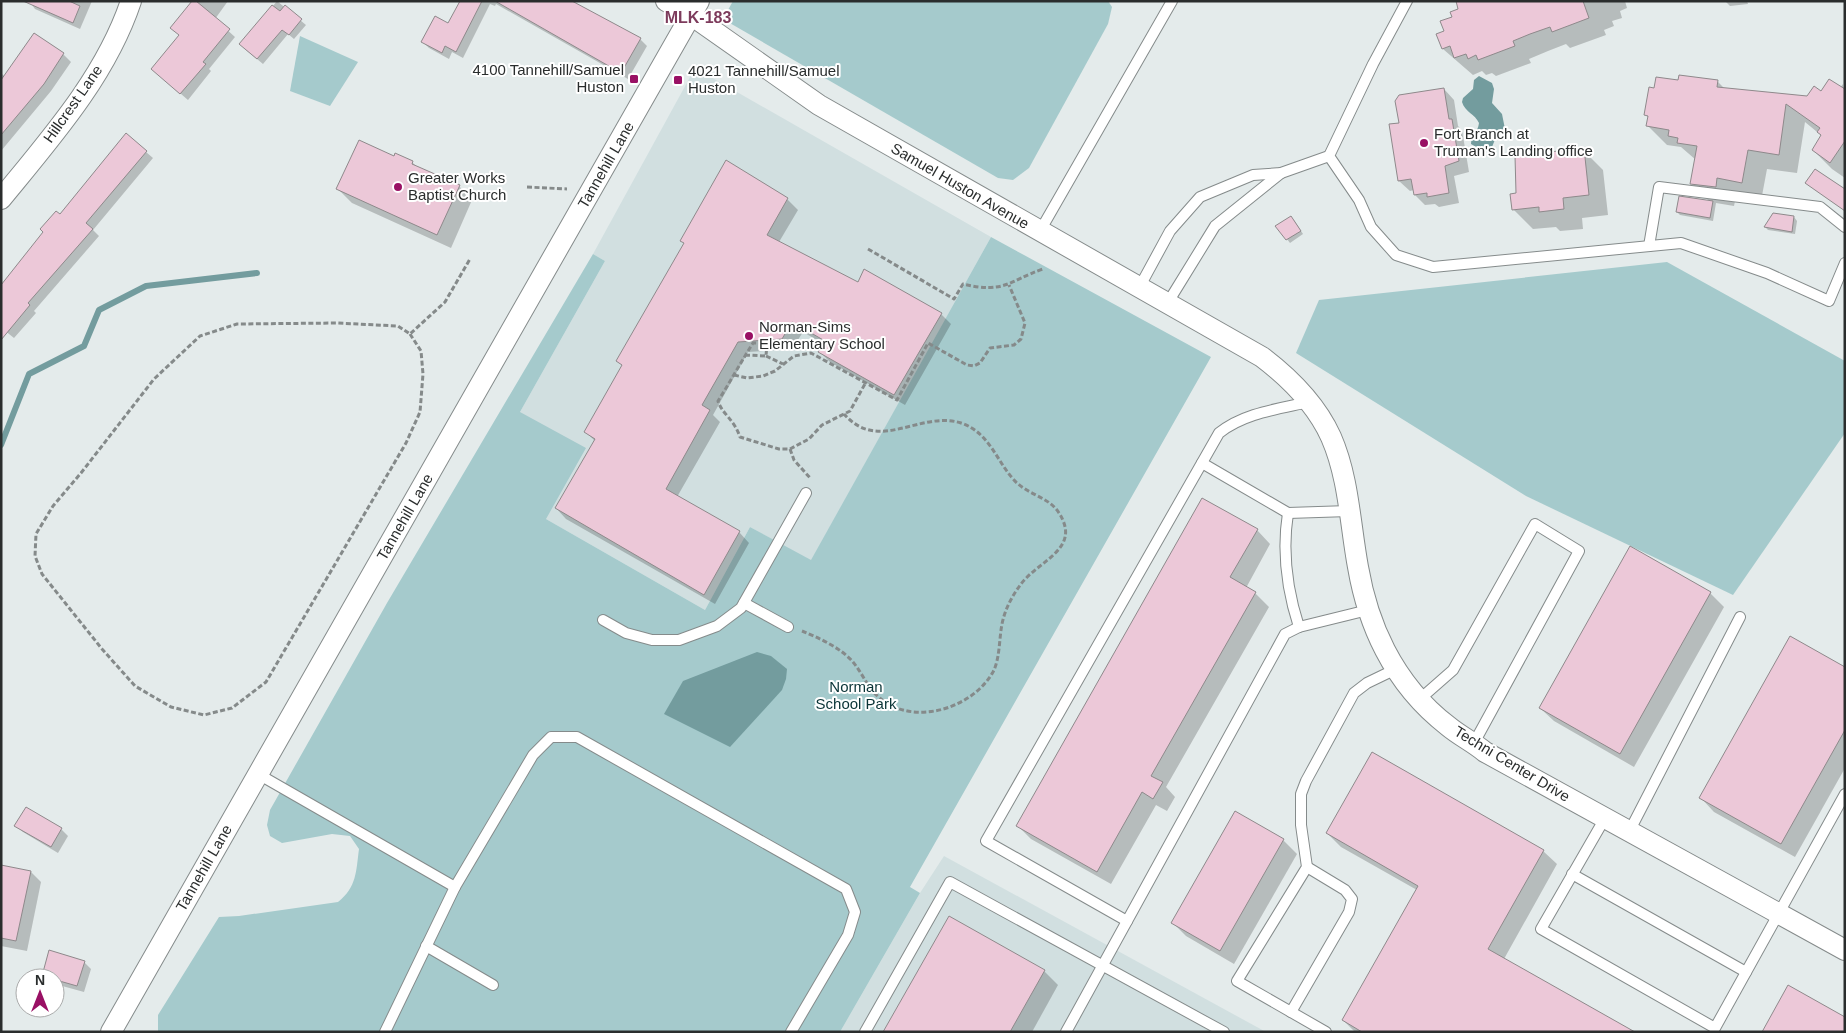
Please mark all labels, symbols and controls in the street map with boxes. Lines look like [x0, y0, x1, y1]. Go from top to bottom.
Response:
district label: MLK-183 [665, 9, 731, 26]
place label: 4100 Tannehill/Samuel Huston [472, 61, 624, 95]
street label: Hillcrest Lane [40, 62, 106, 146]
place label: 4021 Tannehill/Samuel Huston [688, 62, 840, 96]
marker: 4100 Tannehill/Samuel Huston [628, 73, 640, 85]
marker: 4021 Tannehill/Samuel Huston [672, 74, 684, 86]
street label: Tannehill Lane [574, 119, 637, 211]
place label: Fort Branch at Truman's Landing office [1434, 125, 1593, 159]
marker: Fort Branch at Truman's Landing office [1418, 137, 1430, 149]
street label: Samuel Huston Avenue [888, 139, 1032, 232]
place label: Greater Works Baptist Church [408, 169, 506, 203]
marker: Greater Works Baptist Church [392, 181, 404, 193]
place label: Norman-Sims Elementary School [759, 318, 885, 352]
marker: Norman-Sims Elementary School [743, 330, 755, 342]
street label: Tannehill Lane [373, 471, 436, 563]
park label: Norman School Park [816, 678, 897, 712]
street label: Techni Center Drive [1451, 722, 1573, 805]
street label: Tannehill Lane [172, 822, 235, 914]
north arrow [15, 968, 65, 1018]
text: N [35, 972, 45, 988]

